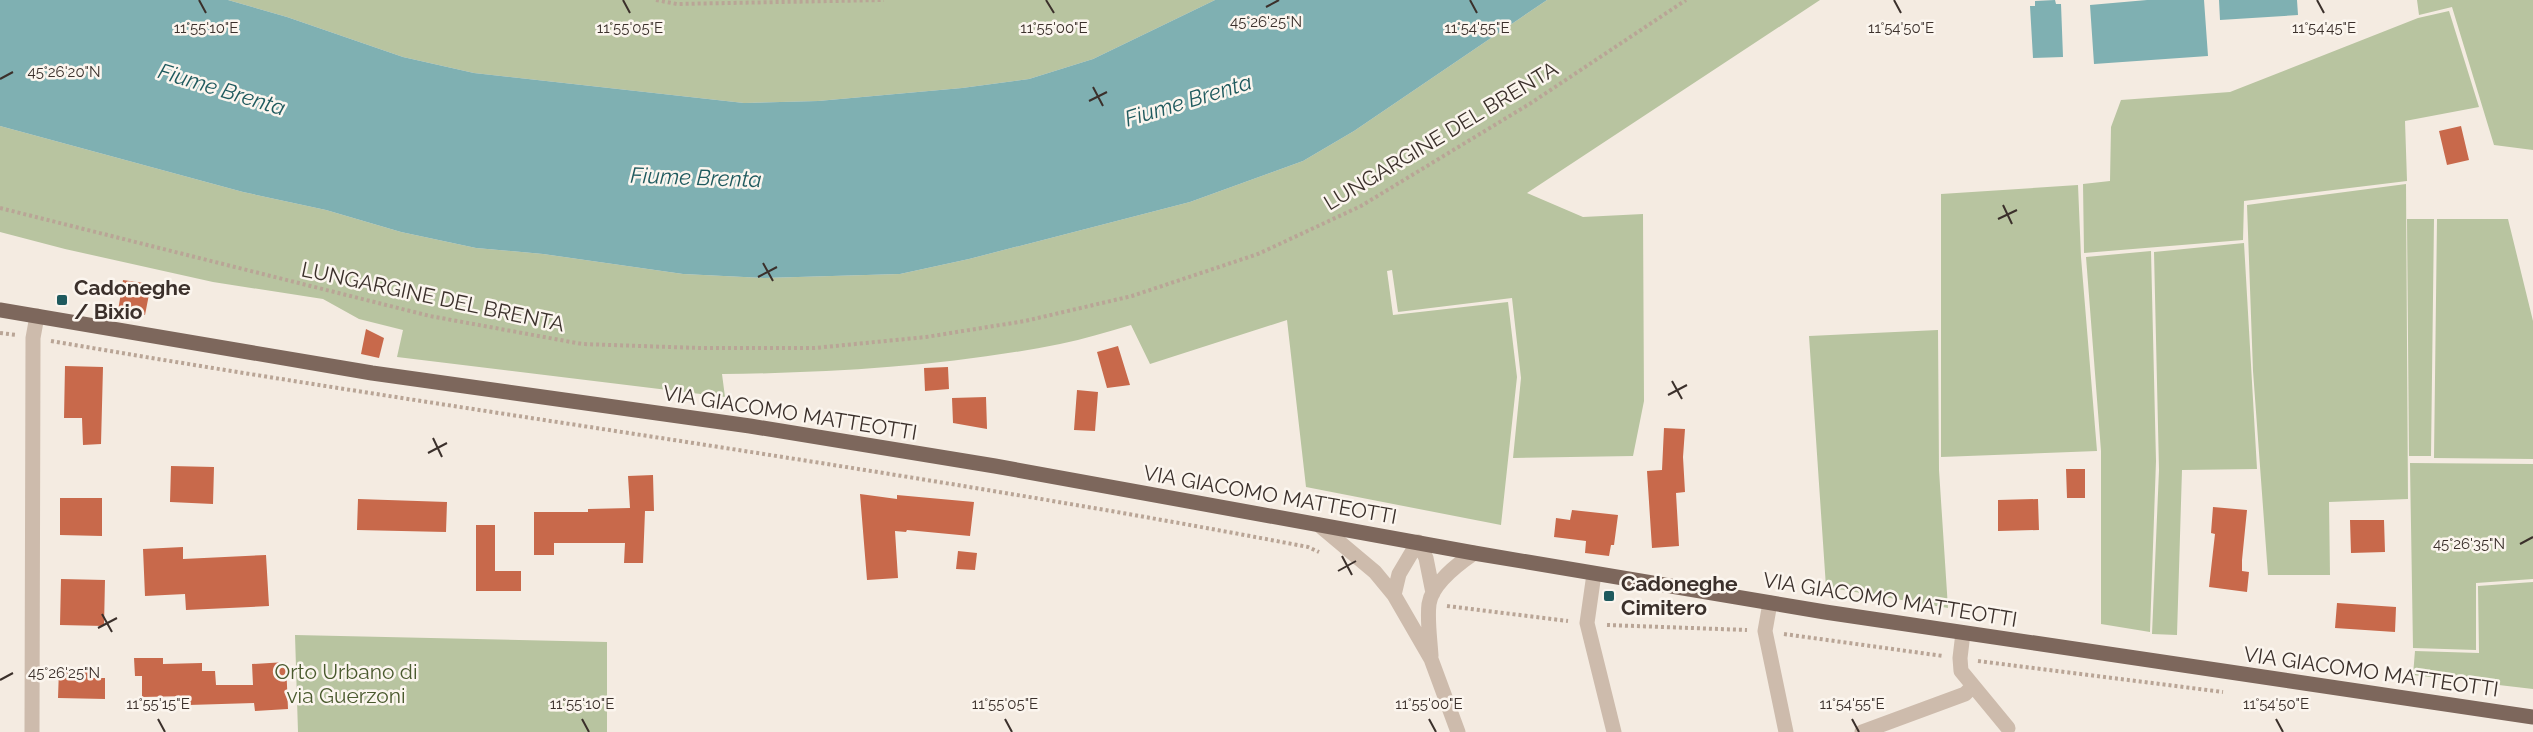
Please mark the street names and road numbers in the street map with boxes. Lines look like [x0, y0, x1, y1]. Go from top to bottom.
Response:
street label: LUNGARGINE DEL BRENTA [1319, 56, 1562, 215]
street label: LUNGARGINE DEL BRENTA [299, 256, 567, 337]
street label: VIA GIACOMO MATTEOTTI [661, 380, 919, 445]
street label: VIA GIACOMO MATTEOTTI [1141, 460, 1399, 529]
street label: VIA GIACOMO MATTEOTTI [1761, 567, 2019, 632]
street label: VIA GIACOMO MATTEOTTI [2242, 641, 2500, 702]

